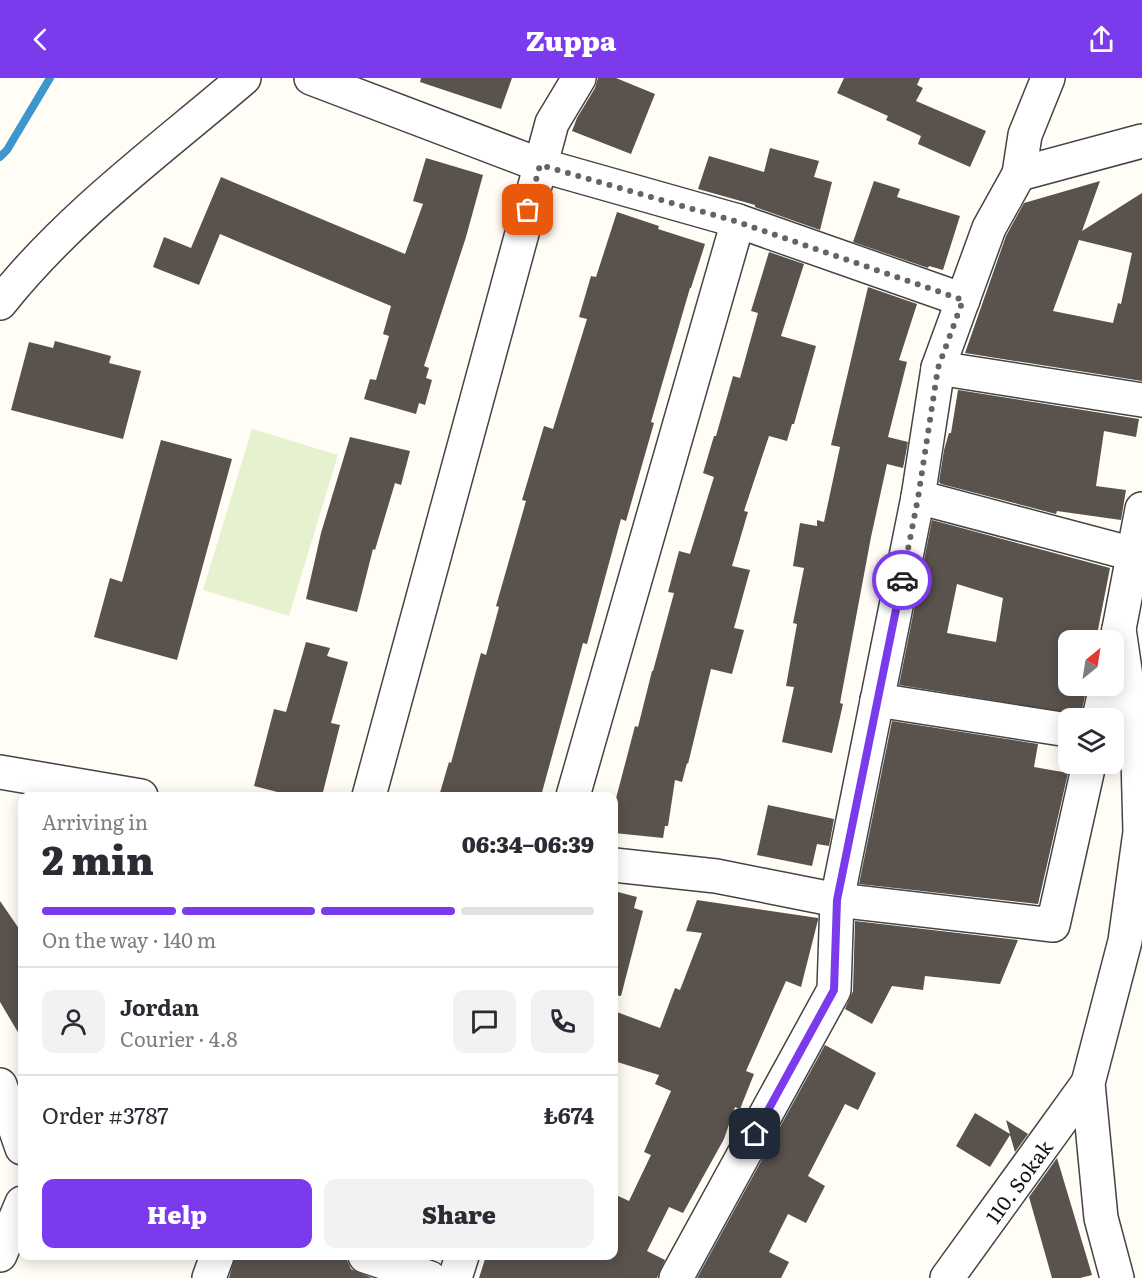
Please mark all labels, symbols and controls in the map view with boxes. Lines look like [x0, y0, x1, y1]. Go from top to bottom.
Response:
text: Zuppa [526, 19, 616, 59]
icon: back [24, 23, 57, 56]
icon: share [1085, 23, 1118, 56]
pin [502, 184, 553, 235]
icon: bag [511, 193, 544, 226]
courier [872, 550, 932, 610]
icon: car [886, 564, 919, 597]
north arrow [1058, 630, 1124, 696]
map controls [1058, 630, 1124, 774]
button: layers [1058, 708, 1124, 774]
text: Arriving in [42, 806, 148, 836]
text: 06:34–06:39 [462, 827, 594, 860]
text: 2 min [42, 829, 154, 887]
text: On the way · 140 m [42, 924, 216, 954]
button: person [42, 990, 105, 1053]
text: Jordan [120, 990, 199, 1023]
button: chat [453, 990, 516, 1053]
button: phone [531, 990, 594, 1053]
text: Courier · 4.8 [120, 1023, 237, 1053]
text: Order #3787 [42, 1098, 168, 1131]
text: ₺674 [543, 1098, 594, 1131]
pin [729, 1108, 780, 1159]
icon: home [738, 1117, 771, 1150]
street label: 110. Sokak [977, 1132, 1059, 1229]
button: Help [42, 1179, 312, 1248]
button: Share [324, 1179, 594, 1248]

